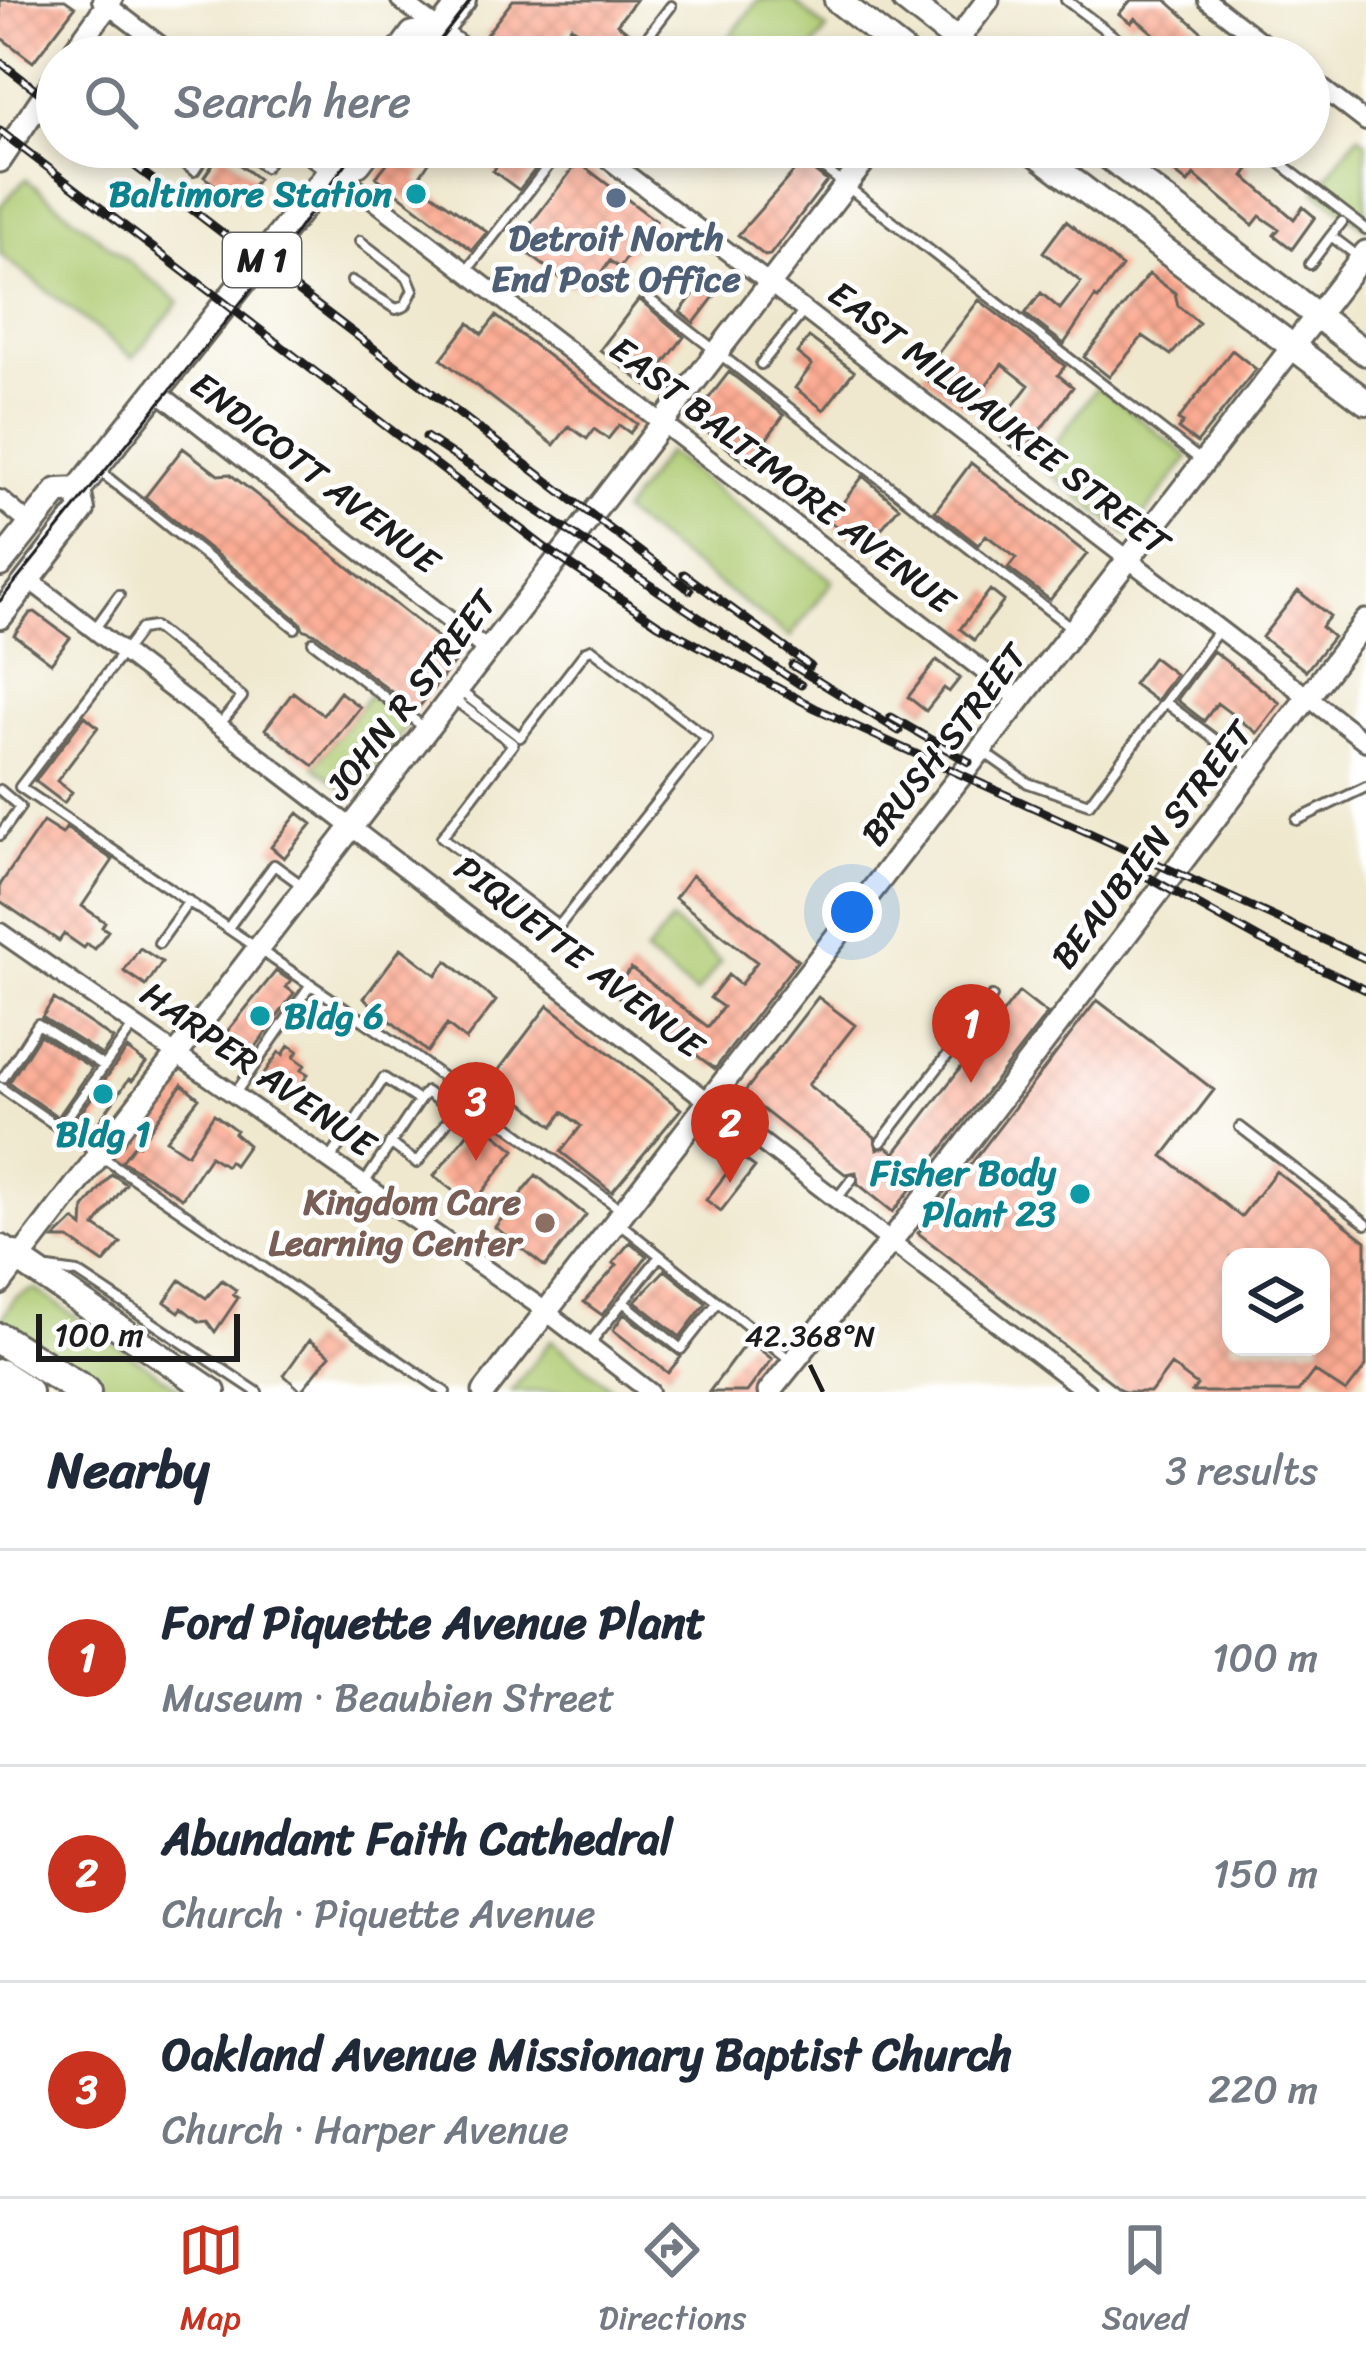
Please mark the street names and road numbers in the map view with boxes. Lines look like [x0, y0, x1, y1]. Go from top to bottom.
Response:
road number: M 1 [223, 233, 301, 287]
street label: EAST MILWAUKEE STREET [813, 263, 1186, 574]
street label: EAST BALTIMORE AVENUE [595, 319, 971, 632]
street label: ENDICOTT AVENUE [176, 354, 456, 593]
street label: JOHN R STREET [307, 574, 515, 816]
street label: BRUSH STREET [844, 628, 1045, 861]
street label: BEAUBIEN STREET [1034, 705, 1271, 984]
street label: PIQUETTE AVENUE [439, 838, 720, 1077]
street label: HARPER AVENUE [126, 964, 391, 1176]

